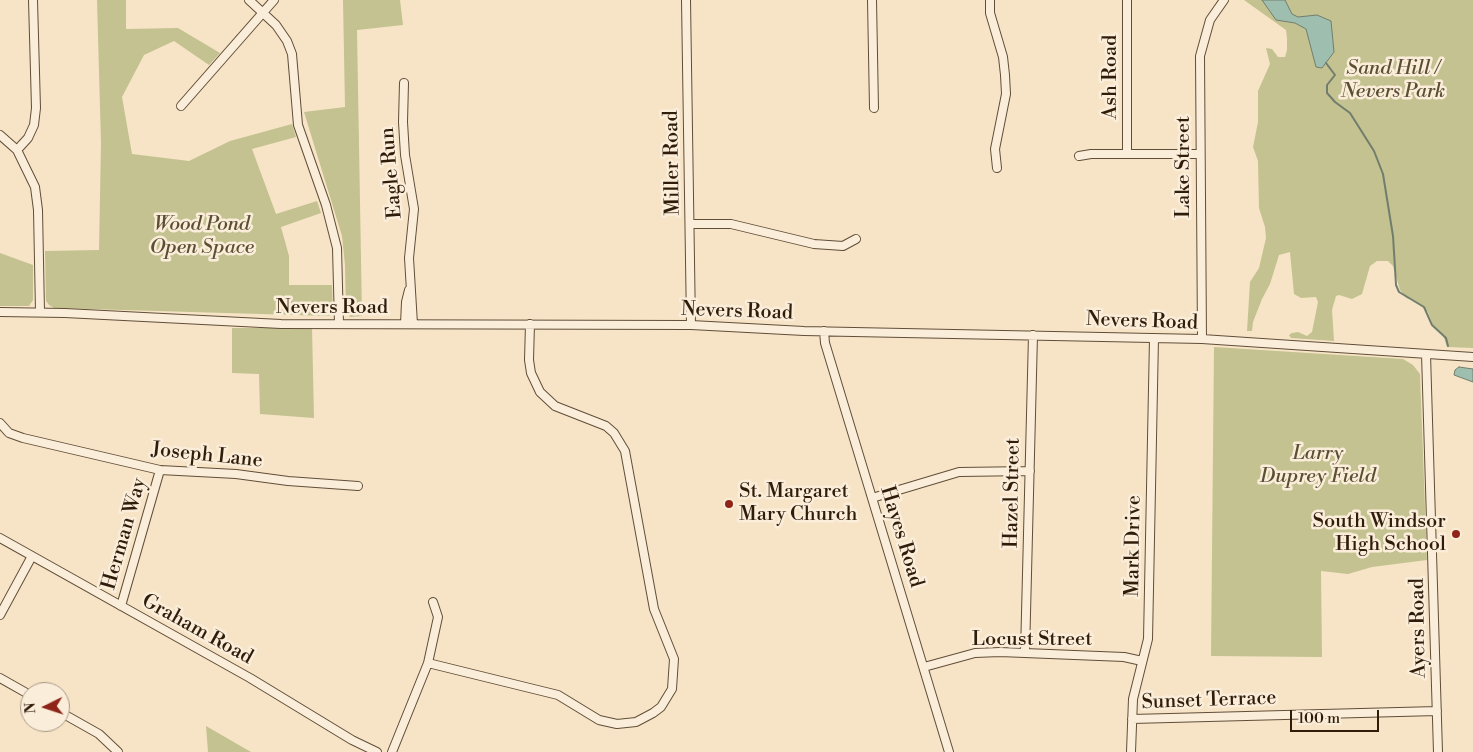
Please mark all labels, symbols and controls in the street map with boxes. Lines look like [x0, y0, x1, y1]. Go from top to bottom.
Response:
street label: Ash Road [1099, 35, 1123, 119]
park label: Sand Hill / Nevers Park [1341, 57, 1445, 104]
street label: Miller Road [660, 110, 686, 216]
street label: Lake Street [1172, 116, 1196, 218]
street label: Eagle Run [376, 126, 408, 220]
park label: Wood Pond Open Space [150, 213, 254, 260]
street label: Nevers Road [276, 296, 388, 320]
street label: Nevers Road [680, 298, 794, 326]
street label: Nevers Road [1085, 308, 1199, 336]
street label: Joseph Lane [150, 438, 264, 474]
street label: Hazel Street [1000, 438, 1026, 548]
park label: Larry Duprey Field [1260, 442, 1376, 489]
street label: Herman Way [98, 475, 152, 593]
place label: St. Margaret Mary Church [739, 480, 857, 527]
street label: Hayes Road [874, 483, 928, 591]
street label: Mark Drive [1121, 495, 1147, 597]
marker: St. Margaret Mary Church [723, 498, 735, 510]
place label: South Windsor High School [1313, 510, 1446, 557]
marker: South Windsor High School [1450, 528, 1462, 540]
street label: Ayers Road [1406, 578, 1432, 678]
street label: Graham Road [137, 590, 257, 670]
street label: Locust Street [972, 628, 1092, 652]
north arrow [20, 682, 70, 732]
street label: Sunset Terrace [1141, 687, 1277, 715]
scale bar [1293, 700, 1382, 732]
text: N [22, 702, 40, 714]
text: 100 m [1298, 709, 1340, 728]

